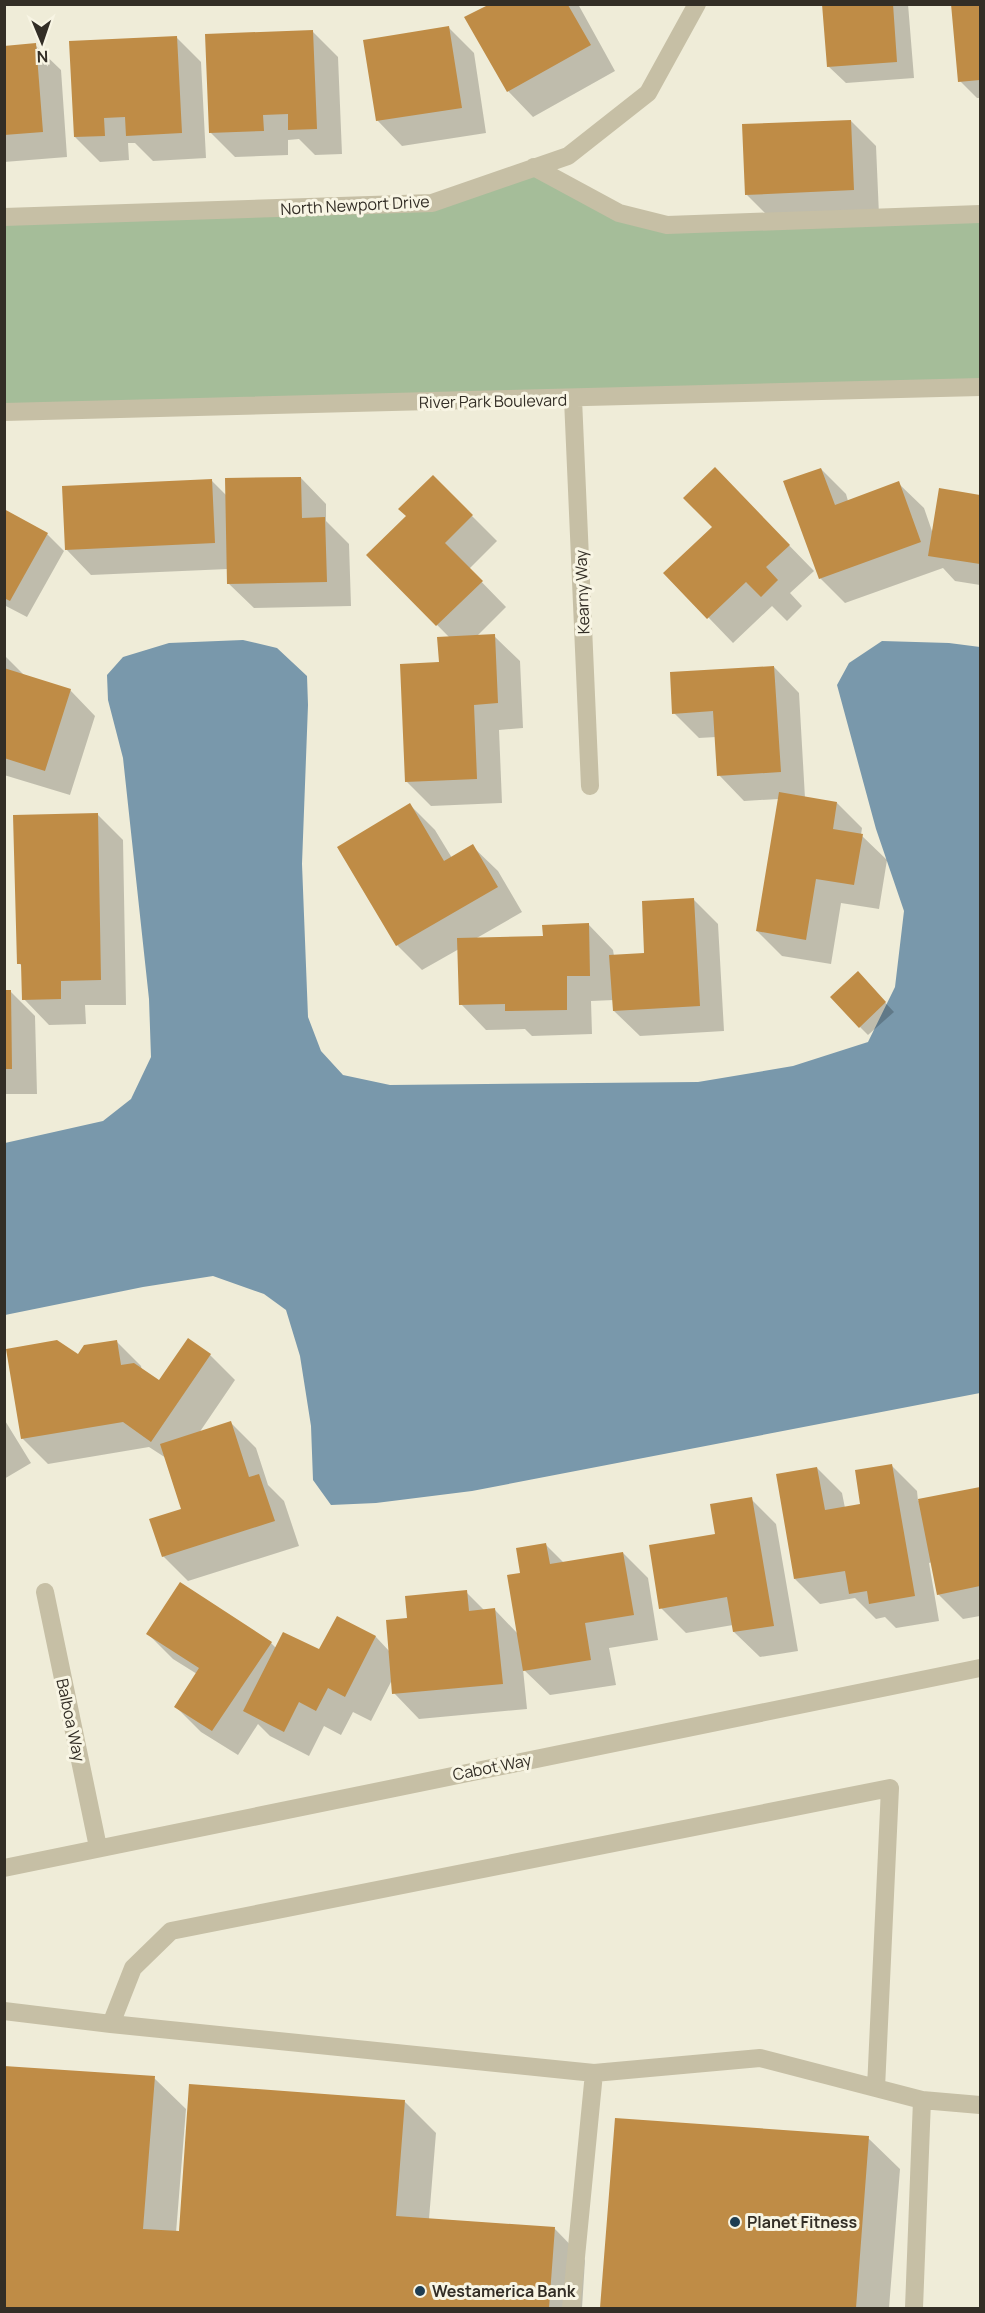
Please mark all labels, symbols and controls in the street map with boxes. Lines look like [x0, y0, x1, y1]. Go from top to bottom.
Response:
north arrow [12, 12, 72, 72]
text: N [36, 46, 49, 68]
street label: North Newport Drive [280, 190, 430, 220]
street label: River Park Boulevard [419, 389, 567, 413]
street label: Kearny Way [570, 549, 594, 635]
street label: Balboa Way [51, 1676, 91, 1764]
street label: Cabot Way [451, 1748, 534, 1785]
place label: Planet Fitness [747, 2211, 858, 2233]
marker: Planet Fitness [728, 2215, 742, 2229]
place label: Westamerica Bank [432, 2280, 576, 2302]
marker: Westamerica Bank [413, 2284, 427, 2298]

